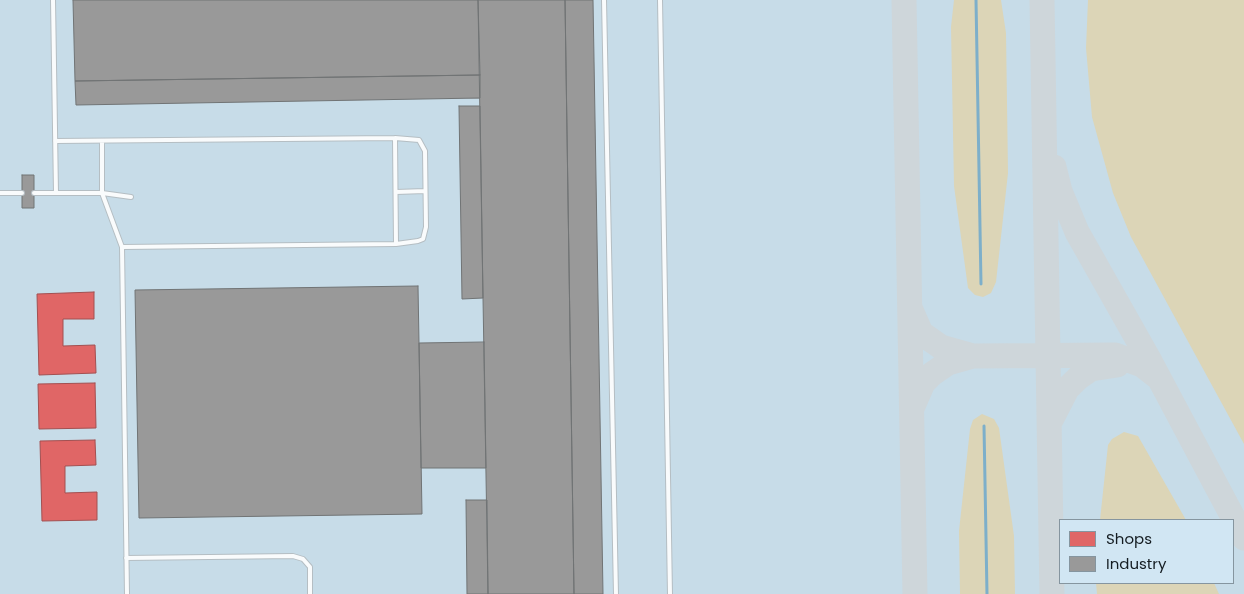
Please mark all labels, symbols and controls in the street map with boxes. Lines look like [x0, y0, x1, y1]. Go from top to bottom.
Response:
legend [1059, 519, 1234, 584]
text: Shops [1106, 528, 1152, 549]
text: Industry [1106, 553, 1166, 574]

